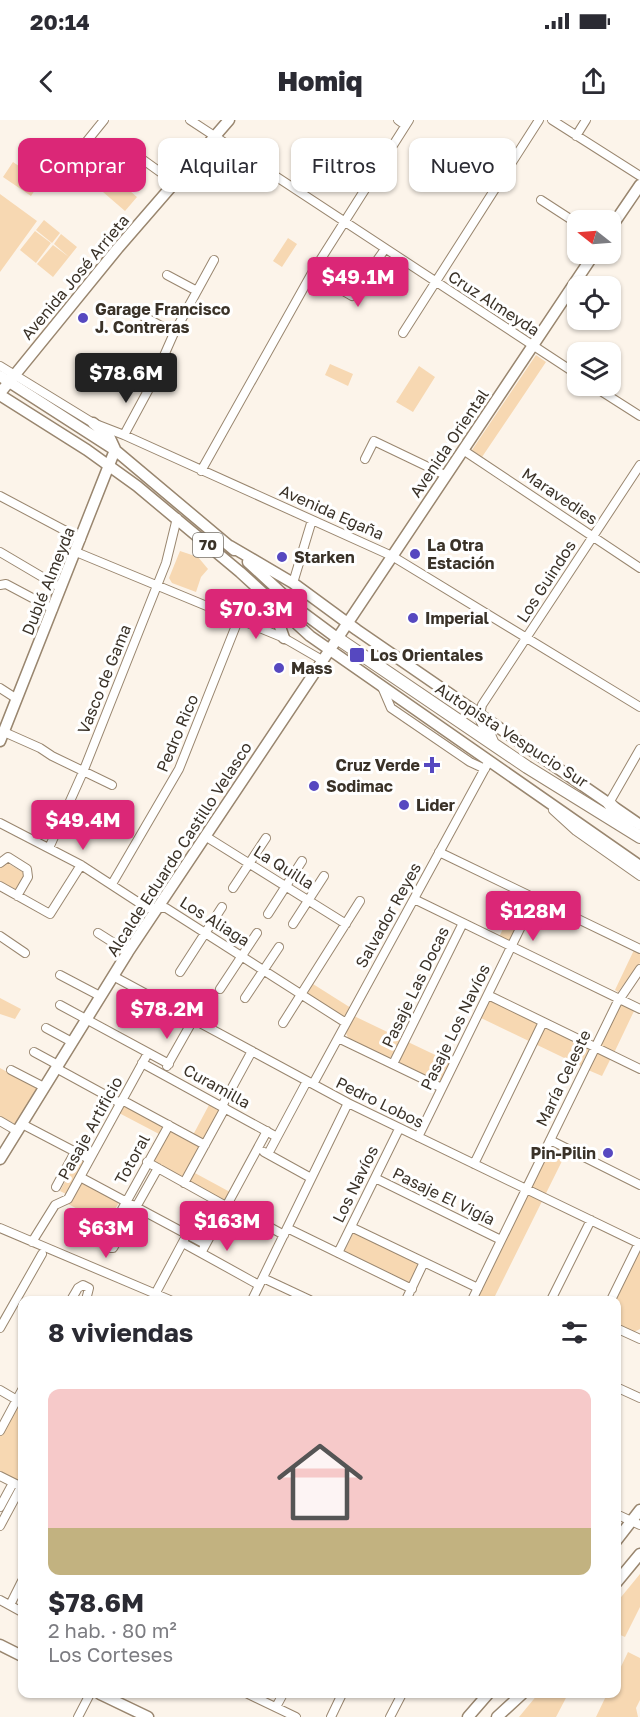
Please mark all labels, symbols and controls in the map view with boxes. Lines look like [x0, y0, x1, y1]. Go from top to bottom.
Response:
text: 20:14 [30, 8, 90, 35]
icon: back [30, 65, 63, 98]
text: Homiq [278, 65, 362, 97]
icon: share [577, 65, 610, 98]
chip: Comprar [18, 138, 146, 192]
chip: Alquilar [158, 138, 279, 192]
chip: Filtros [291, 138, 397, 192]
chip: Nuevo [409, 138, 516, 192]
street label: Avenida José Arrieta [17, 210, 133, 344]
north arrow [567, 210, 621, 264]
map controls [567, 210, 621, 396]
pin: $49.1M [309, 257, 407, 308]
text: $49.1M [321, 264, 395, 288]
street label: Cruz Almeyda [444, 266, 544, 340]
button: locate [567, 276, 621, 330]
place label: Garage Francisco J. Contreras [95, 299, 231, 337]
marker: Garage Francisco J. Contreras [76, 311, 90, 325]
button: layers [567, 342, 621, 396]
pin: $78.6M [77, 353, 175, 404]
text: $78.6M [89, 360, 163, 384]
street label: Avenida Oriental [405, 385, 493, 501]
street label: Maravedies [518, 463, 602, 529]
street label: Avenida Egaña [277, 480, 387, 544]
street label: Dublé Almeyda [17, 524, 79, 638]
road number: 70 [193, 533, 223, 557]
place label: La Otra Estación [427, 535, 494, 573]
street label: Los Guindos [512, 536, 580, 626]
place label: Starken [294, 547, 355, 567]
marker: La Otra Estación [408, 547, 422, 561]
marker: Starken [275, 550, 289, 564]
pin: $70.3M [207, 589, 305, 640]
text: $70.3M [219, 596, 293, 620]
place label: Imperial [425, 608, 490, 628]
marker: Imperial [406, 611, 420, 625]
street label: Vasco de Gama [73, 621, 135, 737]
place label: Los Orientales [370, 645, 483, 665]
marker: Los Orientales [348, 646, 366, 664]
place label: Mass [291, 658, 332, 678]
marker: Mass [272, 661, 286, 675]
street label: Autopista Vespucio Sur [432, 678, 592, 792]
street label: Pedro Rico [152, 691, 202, 775]
street label: Alcalde Eduardo Castillo Velasco [102, 738, 256, 960]
place label: Cruz Verde [336, 755, 420, 775]
marker: Cruz Verde [425, 758, 439, 772]
place label: Sodimac [326, 776, 393, 796]
marker: Sodimac [307, 779, 321, 793]
place label: Lider [416, 795, 455, 815]
marker: Lider [397, 798, 411, 812]
pin: $49.4M [34, 800, 132, 851]
text: $49.4M [45, 807, 121, 831]
street label: La Quilla [250, 841, 318, 893]
street label: Salvador Reyes [351, 859, 425, 971]
pin: $128M [491, 891, 575, 942]
street label: Los Aliaga [176, 892, 254, 950]
text: $128M [500, 898, 566, 922]
street label: Pasaje Las Docas [377, 923, 453, 1051]
street label: Pasaje Los Navíos [416, 961, 494, 1093]
pin: $78.2M [118, 989, 216, 1040]
text: $78.2M [130, 996, 204, 1020]
street label: María Celeste [531, 1026, 595, 1130]
street label: Curamilla [180, 1059, 254, 1113]
street label: Pedro Lobos [333, 1072, 427, 1132]
street label: Pasaje Artificio [53, 1073, 127, 1183]
street label: Totoral [110, 1130, 154, 1188]
street label: Los Navíos [328, 1142, 382, 1226]
place label: Pin-Pilin [531, 1143, 596, 1163]
marker: Pin-Pilin [601, 1146, 615, 1160]
street label: Pasaje El Vigía [390, 1163, 498, 1229]
pin: $163M [185, 1201, 269, 1252]
pin: $63M [70, 1208, 142, 1259]
text: $163M [194, 1208, 260, 1232]
text: $63M [78, 1215, 134, 1239]
icon: filters [558, 1316, 591, 1349]
text: 8 viviendas [48, 1317, 193, 1348]
icon: home [266, 1428, 374, 1536]
text: $78.6M [48, 1587, 144, 1618]
text: 2 hab. · 80 m² [48, 1618, 177, 1642]
text: Los Corteses [48, 1642, 173, 1666]

